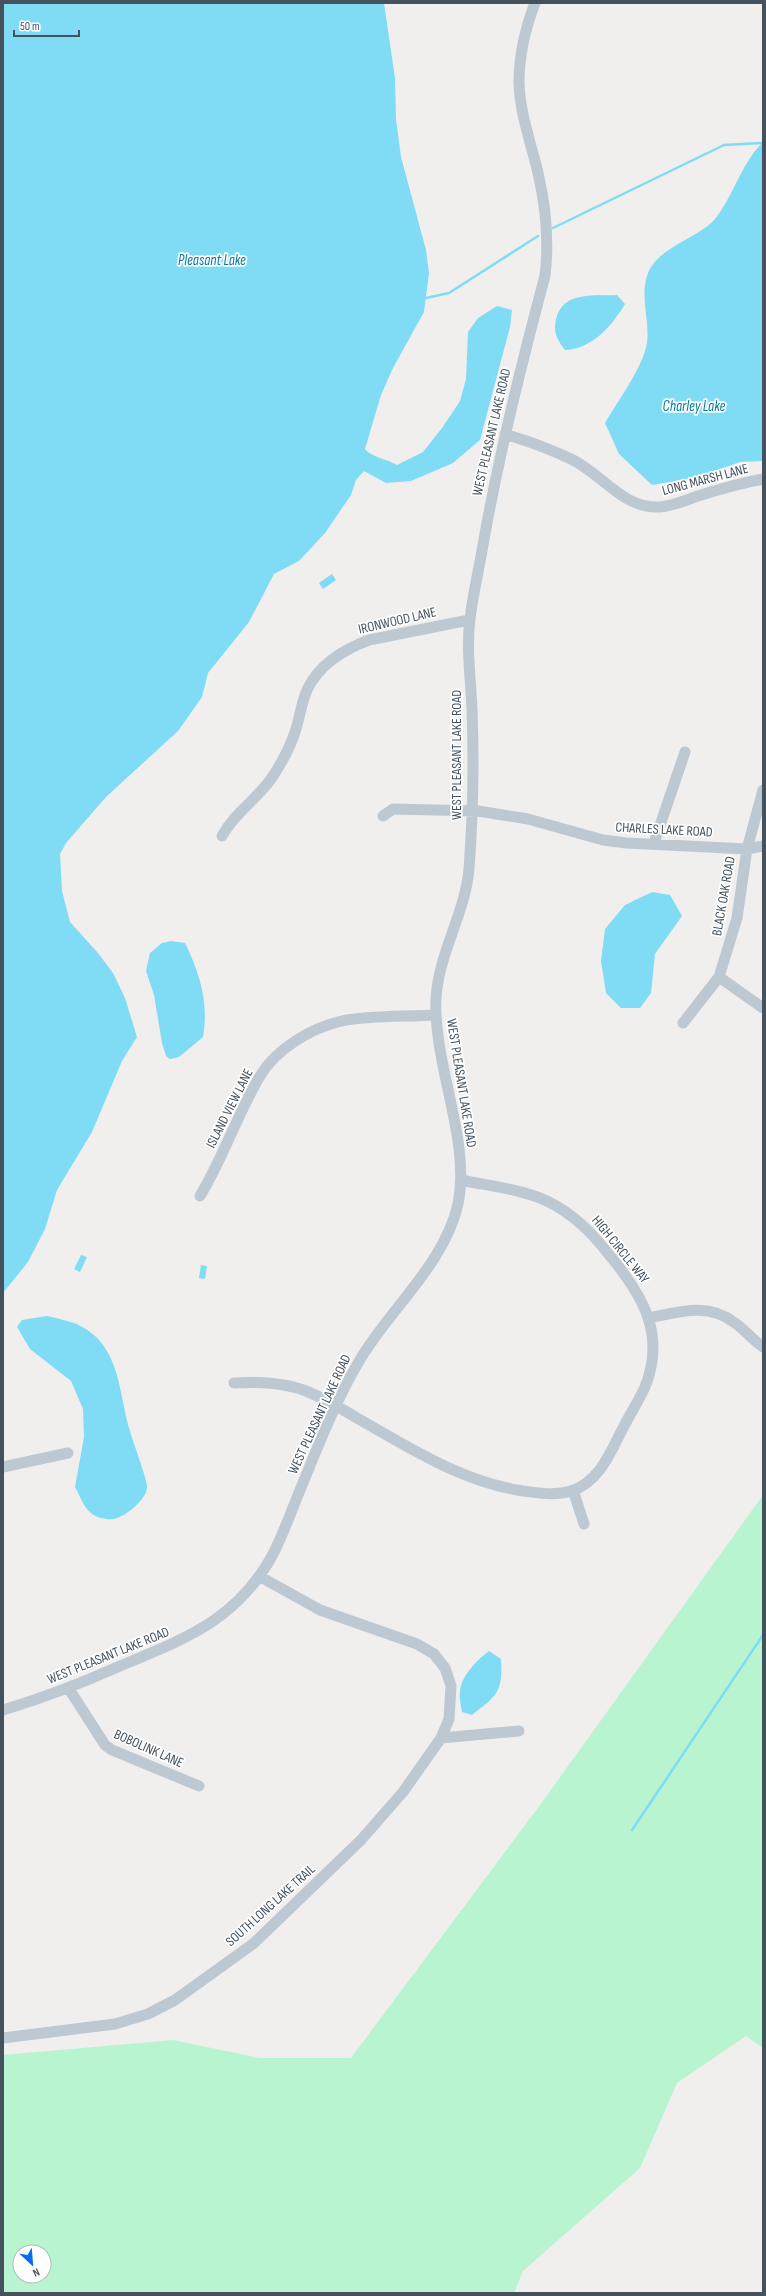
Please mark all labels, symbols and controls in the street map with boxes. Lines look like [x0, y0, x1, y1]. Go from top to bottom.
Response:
scale bar [14, 12, 79, 38]
text: 50 m [20, 19, 40, 34]
water label: Pleasant Lake [178, 251, 246, 270]
street label: WEST PLEASANT LAKE ROAD [469, 367, 514, 497]
water label: Charley Lake [663, 397, 726, 416]
street label: LONG MARSH LANE [660, 460, 750, 499]
street label: IRONWOOD LANE [357, 603, 438, 638]
street label: WEST PLEASANT LAKE ROAD [448, 690, 465, 820]
street label: CHARLES LAKE ROAD [615, 818, 713, 841]
street label: BLACK OAK ROAD [708, 855, 739, 937]
street label: WEST PLEASANT LAKE ROAD [443, 1017, 480, 1149]
street label: ISLAND VIEW LANE [202, 1065, 257, 1151]
street label: HIGH CIRCLE WAY [588, 1212, 653, 1287]
street label: WEST PLEASANT LAKE ROAD [284, 1352, 355, 1477]
street label: WEST PLEASANT LAKE ROAD [45, 1623, 172, 1688]
street label: BOBOLINK LANE [111, 1726, 186, 1771]
street label: SOUTH LONG LAKE TRAIL [222, 1861, 319, 1950]
north arrow [12, 2244, 52, 2284]
text: N [31, 2265, 42, 2280]

